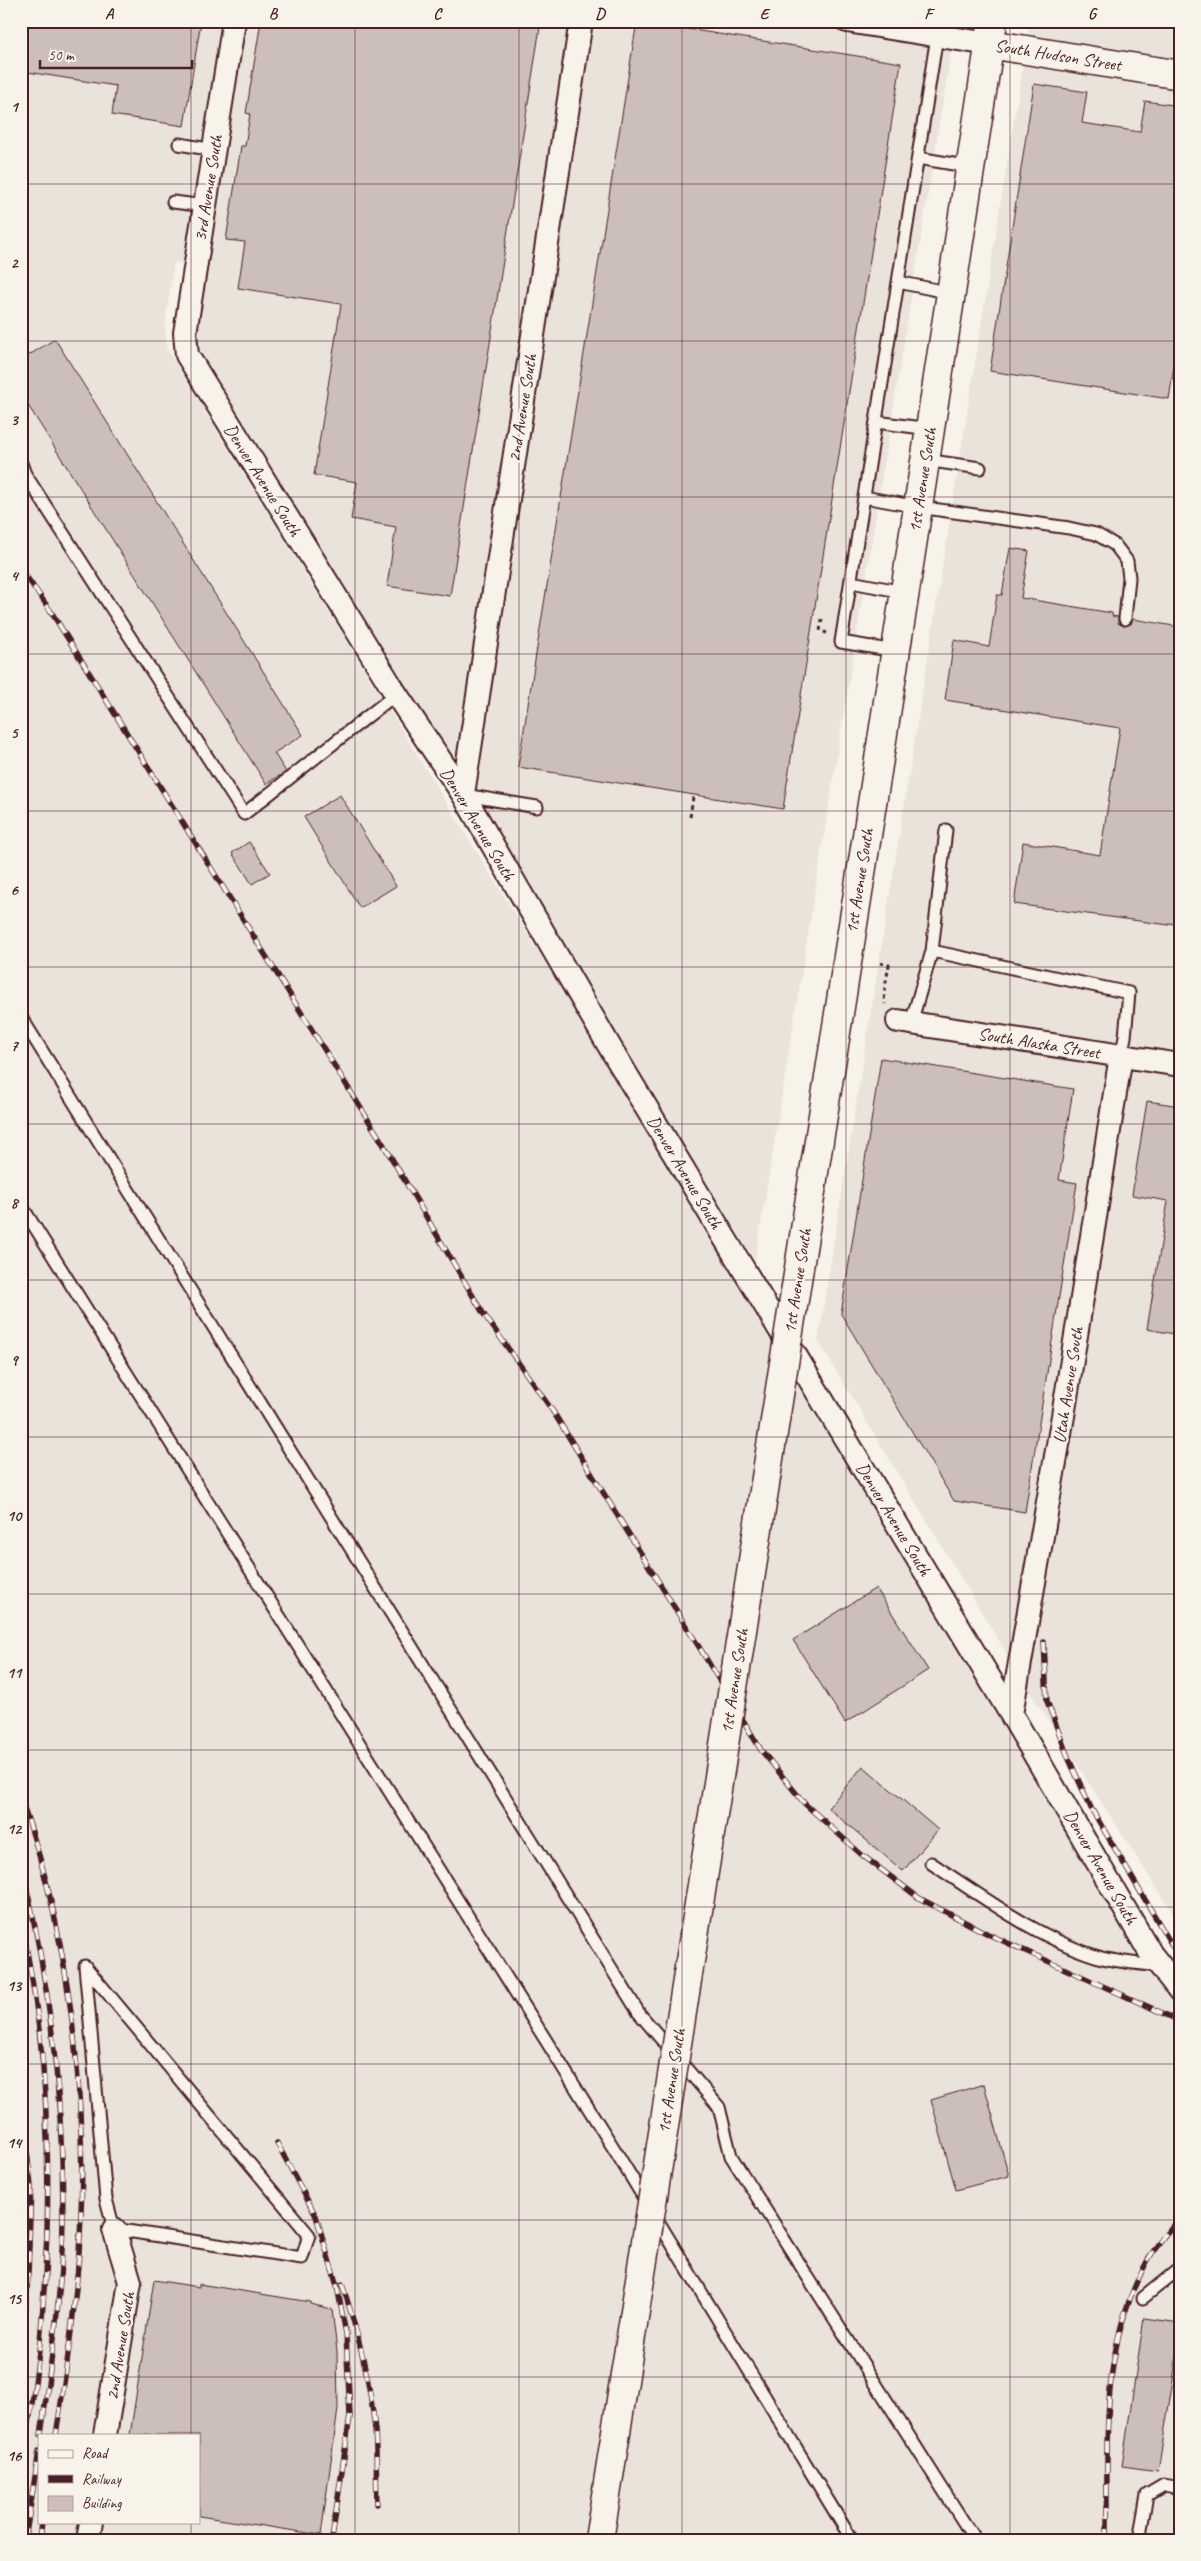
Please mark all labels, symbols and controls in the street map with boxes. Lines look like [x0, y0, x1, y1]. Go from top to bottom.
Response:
text: A [105, 4, 115, 24]
text: B [269, 4, 279, 24]
text: C [433, 4, 443, 24]
text: D [595, 4, 606, 24]
text: E [760, 4, 771, 24]
text: F [924, 4, 935, 24]
text: G [1088, 4, 1098, 24]
street label: South Hudson Street [993, 34, 1125, 76]
scale bar [40, 38, 192, 70]
text: 50 m [48, 46, 75, 65]
text: 1 [10, 97, 19, 117]
street label: 3rd Avenue South [189, 132, 227, 243]
text: 2 [10, 253, 19, 273]
street label: 2nd Avenue South [503, 352, 542, 464]
text: 3 [10, 410, 19, 430]
street label: Denver Avenue South [220, 420, 307, 541]
street label: 1st Avenue South [903, 425, 941, 534]
text: 4 [10, 566, 19, 586]
text: 5 [11, 723, 20, 743]
street label: Denver Avenue South [435, 763, 521, 886]
street label: 1st Avenue South [840, 826, 878, 935]
text: 6 [10, 880, 19, 900]
street label: South Alaska Street [976, 1022, 1104, 1064]
text: 7 [10, 1036, 19, 1056]
street label: Denver Avenue South [642, 1111, 728, 1234]
text: 8 [10, 1193, 19, 1213]
street label: 1st Avenue South [778, 1226, 816, 1335]
street label: Utah Avenue South [1048, 1324, 1088, 1445]
text: 9 [10, 1350, 19, 1370]
street label: Denver Avenue South [851, 1458, 937, 1581]
text: 10 [7, 1506, 23, 1526]
street label: 1st Avenue South [715, 1626, 753, 1735]
text: 11 [7, 1663, 23, 1683]
street label: Denver Avenue South [1059, 1806, 1143, 1929]
text: 12 [7, 1819, 23, 1839]
text: 13 [7, 1976, 23, 1996]
street label: 1st Avenue South [652, 2026, 690, 2135]
text: 14 [7, 2133, 23, 2153]
text: 15 [7, 2289, 23, 2309]
street label: 2nd Avenue South [101, 2290, 140, 2402]
legend [38, 2434, 200, 2524]
text: Road [82, 2444, 109, 2463]
text: 16 [7, 2446, 23, 2466]
text: Railway [82, 2470, 123, 2489]
text: Building [82, 2494, 122, 2513]

